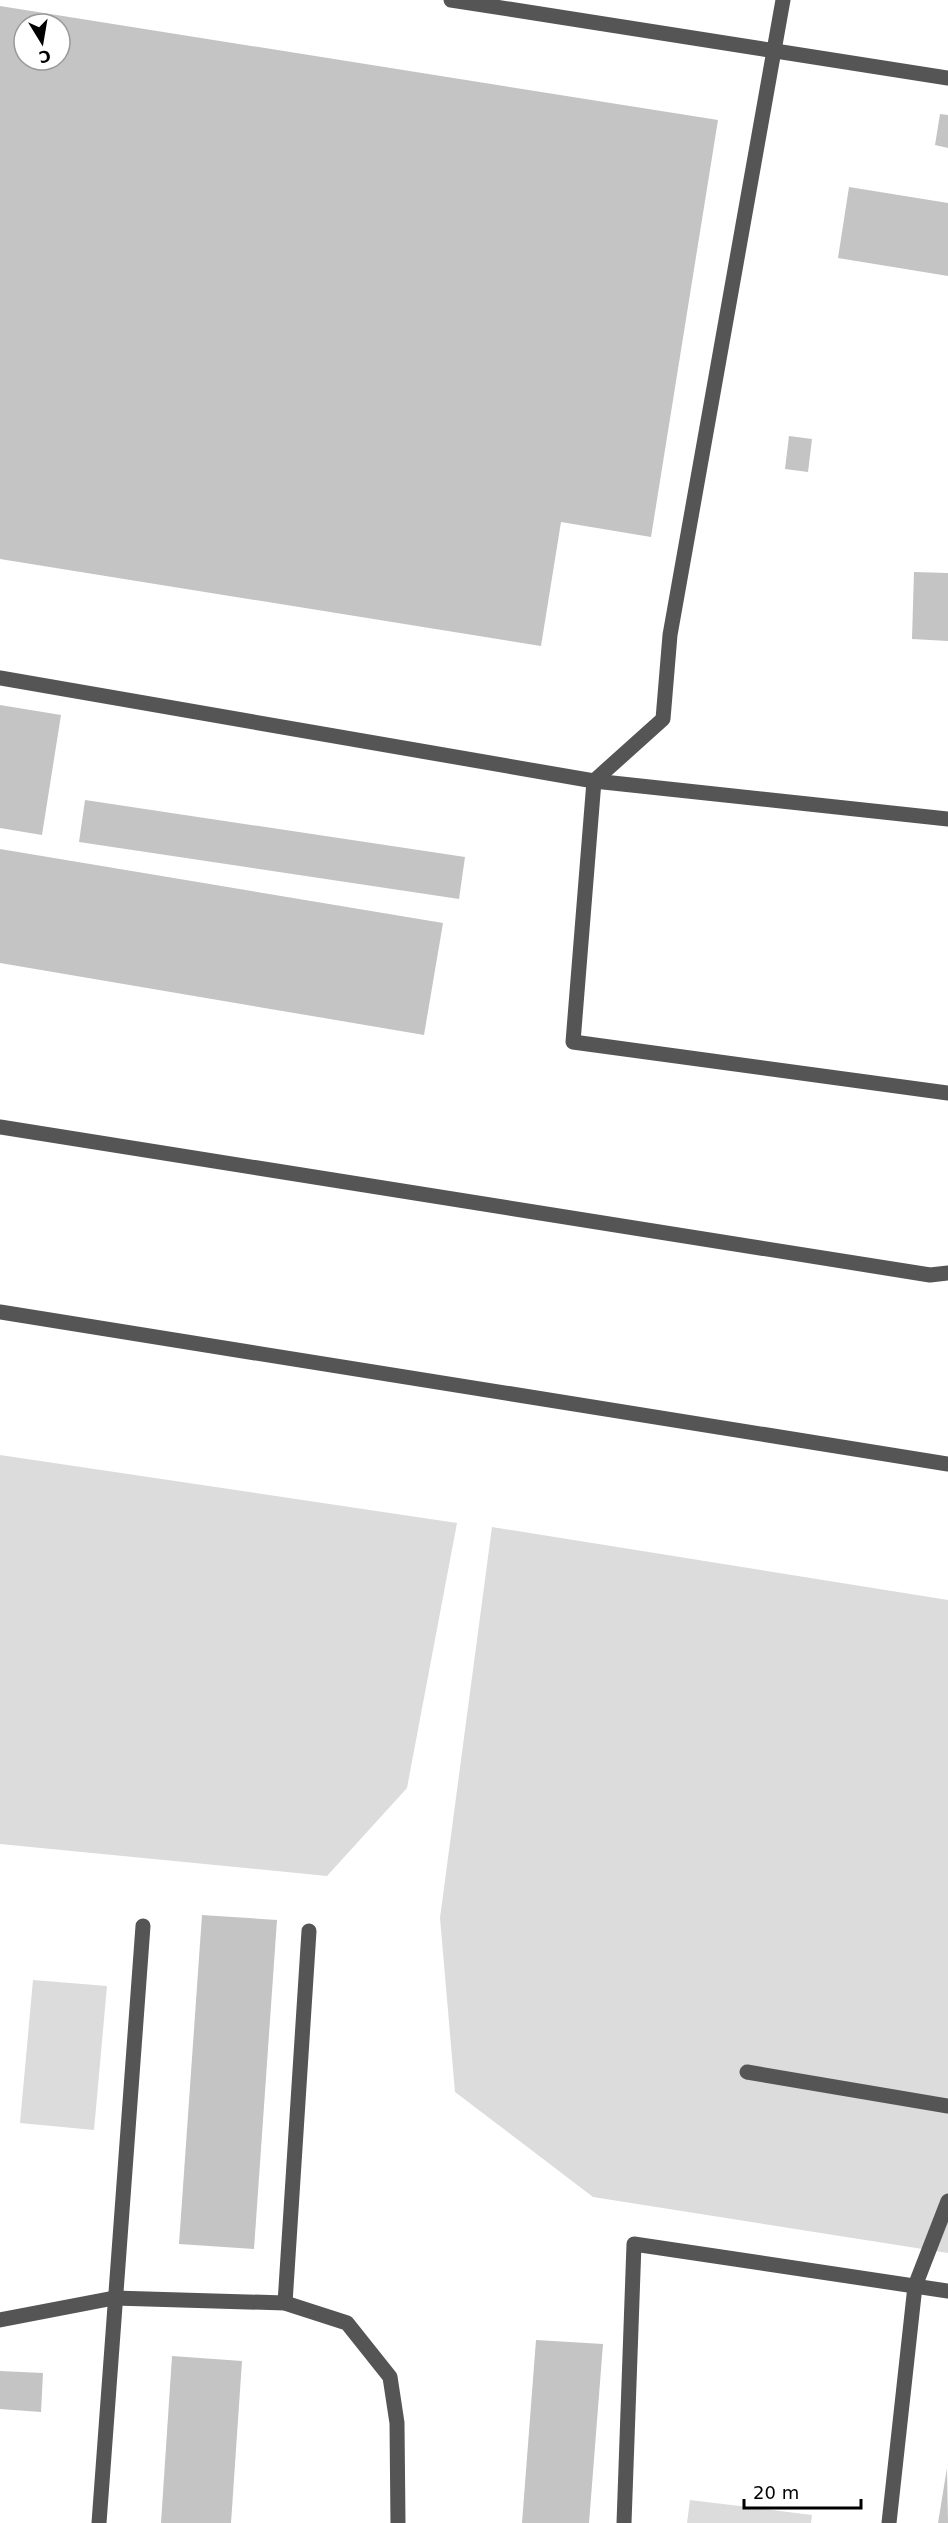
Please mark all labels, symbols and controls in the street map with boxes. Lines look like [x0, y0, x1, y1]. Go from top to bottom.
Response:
north arrow [12, 12, 72, 72]
text: С [37, 46, 52, 67]
scale bar [744, 2472, 861, 2510]
text: 20 m [753, 2482, 799, 2503]

